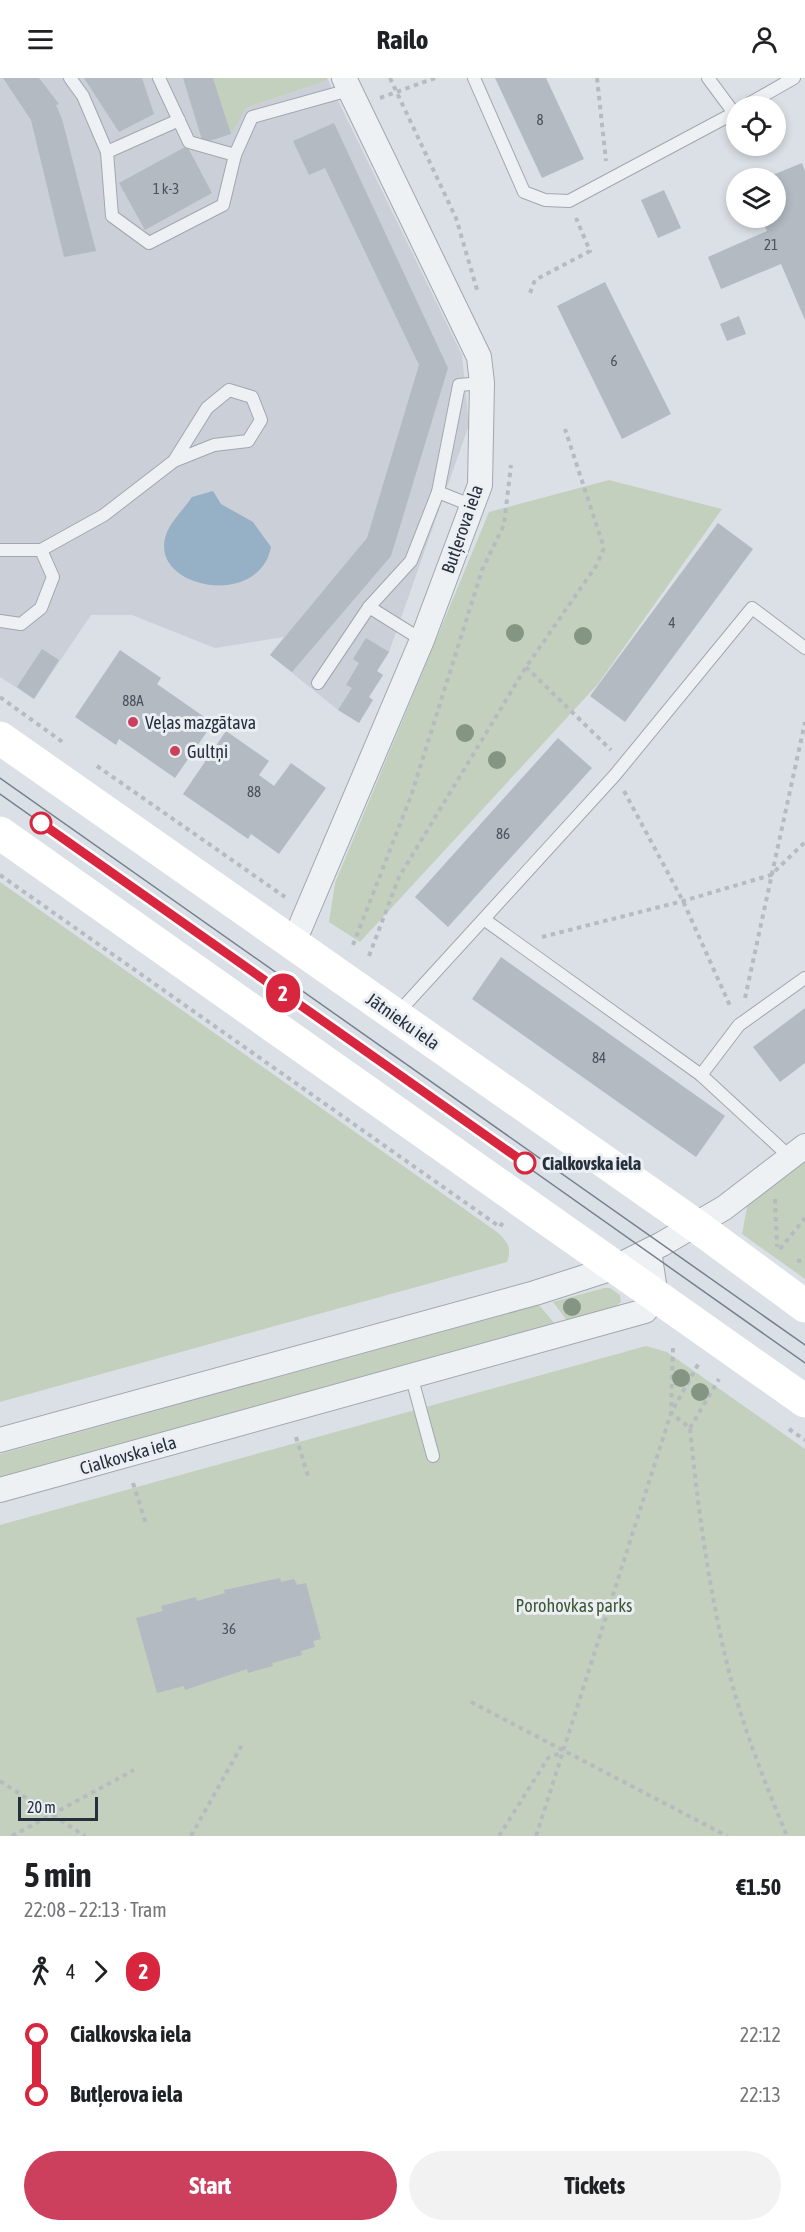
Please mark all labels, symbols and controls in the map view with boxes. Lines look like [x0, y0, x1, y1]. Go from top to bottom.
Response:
icon: menu [24, 23, 57, 56]
icon: person [748, 23, 781, 56]
text: Railo [377, 24, 428, 55]
map controls [726, 96, 786, 228]
button: locate [726, 96, 786, 156]
house number: 8 [536, 111, 544, 128]
button: layers [726, 168, 786, 228]
house number: 1 k-3 [153, 180, 179, 197]
house number: 21 [764, 236, 778, 253]
house number: 6 [610, 352, 618, 369]
street label: Butļerova iela [437, 482, 487, 576]
house number: 4 [668, 614, 676, 631]
house number: 88A [122, 692, 144, 709]
place label: Veļas mazgātava [145, 712, 256, 733]
marker: Veļas mazgātava [126, 715, 140, 729]
place label: Gultņi [187, 741, 228, 762]
marker: Gultņi [168, 744, 182, 758]
house number: 88 [247, 783, 261, 800]
unlabelled marker [30, 812, 52, 834]
house number: 86 [496, 825, 510, 842]
line badge: 2 [264, 974, 302, 1012]
text: 2 [278, 981, 288, 1005]
street label: Jātnieku iela [362, 988, 444, 1054]
house number: 84 [592, 1049, 606, 1066]
marker: Cialkovska iela [514, 1152, 536, 1174]
place label: Cialkovska iela [542, 1153, 641, 1174]
street label: Cialkovska iela [77, 1431, 179, 1479]
park label: Porohovkas parks [516, 1595, 632, 1616]
house number: 36 [222, 1620, 236, 1637]
scale bar [18, 1794, 98, 1822]
text: 20 m [27, 1798, 56, 1816]
text: 5 min [24, 1856, 91, 1894]
text: €1.50 [736, 1874, 781, 1900]
text: 22:08 – 22:13 · Tram [24, 1898, 167, 1921]
icon: walk [24, 1955, 57, 1988]
icon: forward [84, 1955, 117, 1988]
text: 2 [138, 1959, 148, 1983]
text: 4 [66, 1960, 75, 1983]
text: Cialkovska iela [70, 2021, 191, 2047]
text: 22:12 [740, 2023, 781, 2046]
text: Butļerova iela [70, 2081, 183, 2107]
text: 22:13 [740, 2083, 781, 2106]
button: Start [24, 2151, 397, 2220]
button: Tickets [409, 2151, 781, 2220]

